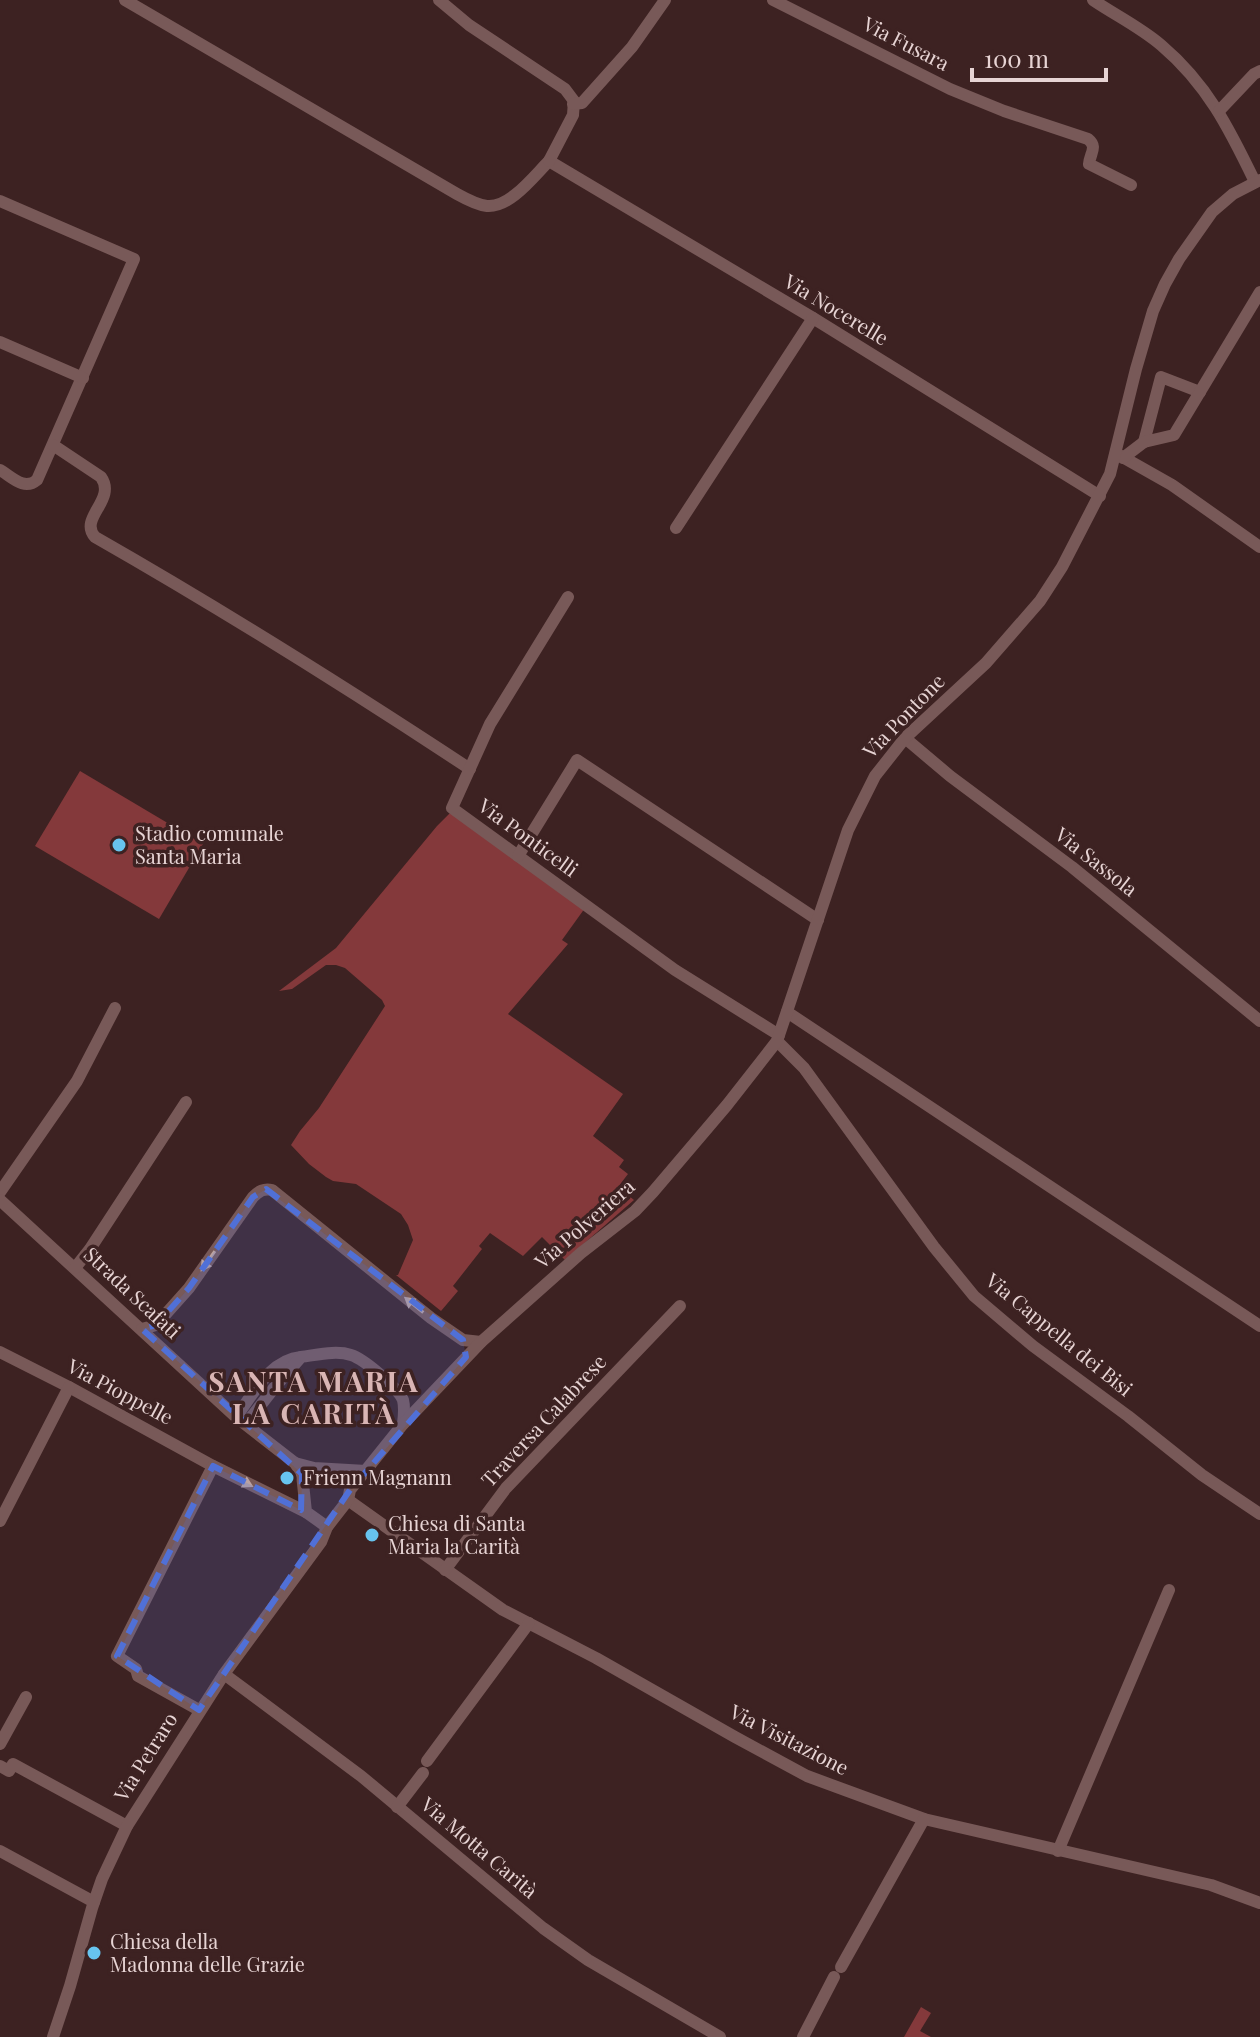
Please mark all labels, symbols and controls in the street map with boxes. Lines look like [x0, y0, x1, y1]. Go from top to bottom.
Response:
street label: Via Fusara [858, 9, 954, 76]
scale bar [972, 32, 1106, 82]
text: 100 m [984, 42, 1049, 74]
street label: Via Nocerelle [779, 266, 894, 350]
street label: Via Pontone [855, 667, 950, 764]
street label: Via Ponticelli [473, 791, 584, 882]
place label: Stadio comunale Santa Maria [135, 819, 284, 869]
street label: Via Sassola [1049, 819, 1144, 902]
marker: Stadio comunale Santa Maria [110, 836, 128, 854]
street label: Via Polveriera [528, 1172, 640, 1274]
street label: Strada Scafati [79, 1240, 187, 1344]
one-way arrow [201, 1250, 216, 1271]
street label: Via Cappella dei Bisi [980, 1266, 1139, 1401]
one-way arrow [404, 1297, 424, 1314]
street label: Traversa Calabrese [474, 1348, 611, 1492]
street label: Via Pioppelle [62, 1351, 178, 1430]
district label: SANTA MARIA LA CARITÀ [208, 1362, 420, 1431]
place label: Frienn Magnann [303, 1463, 452, 1490]
marker: Frienn Magnann [278, 1469, 296, 1487]
one-way arrow [231, 1474, 254, 1487]
place label: Chiesa di Santa Maria la Carità [388, 1509, 525, 1559]
marker: Chiesa di Santa Maria la Carità [363, 1526, 381, 1544]
street label: Via Visitazione [725, 1697, 854, 1780]
street label: Via Petraro [106, 1707, 183, 1806]
street label: Via Motta Carità [415, 1790, 544, 1904]
place label: Chiesa della Madonna delle Grazie [110, 1927, 305, 1977]
marker: Chiesa della Madonna delle Grazie [85, 1944, 103, 1962]

